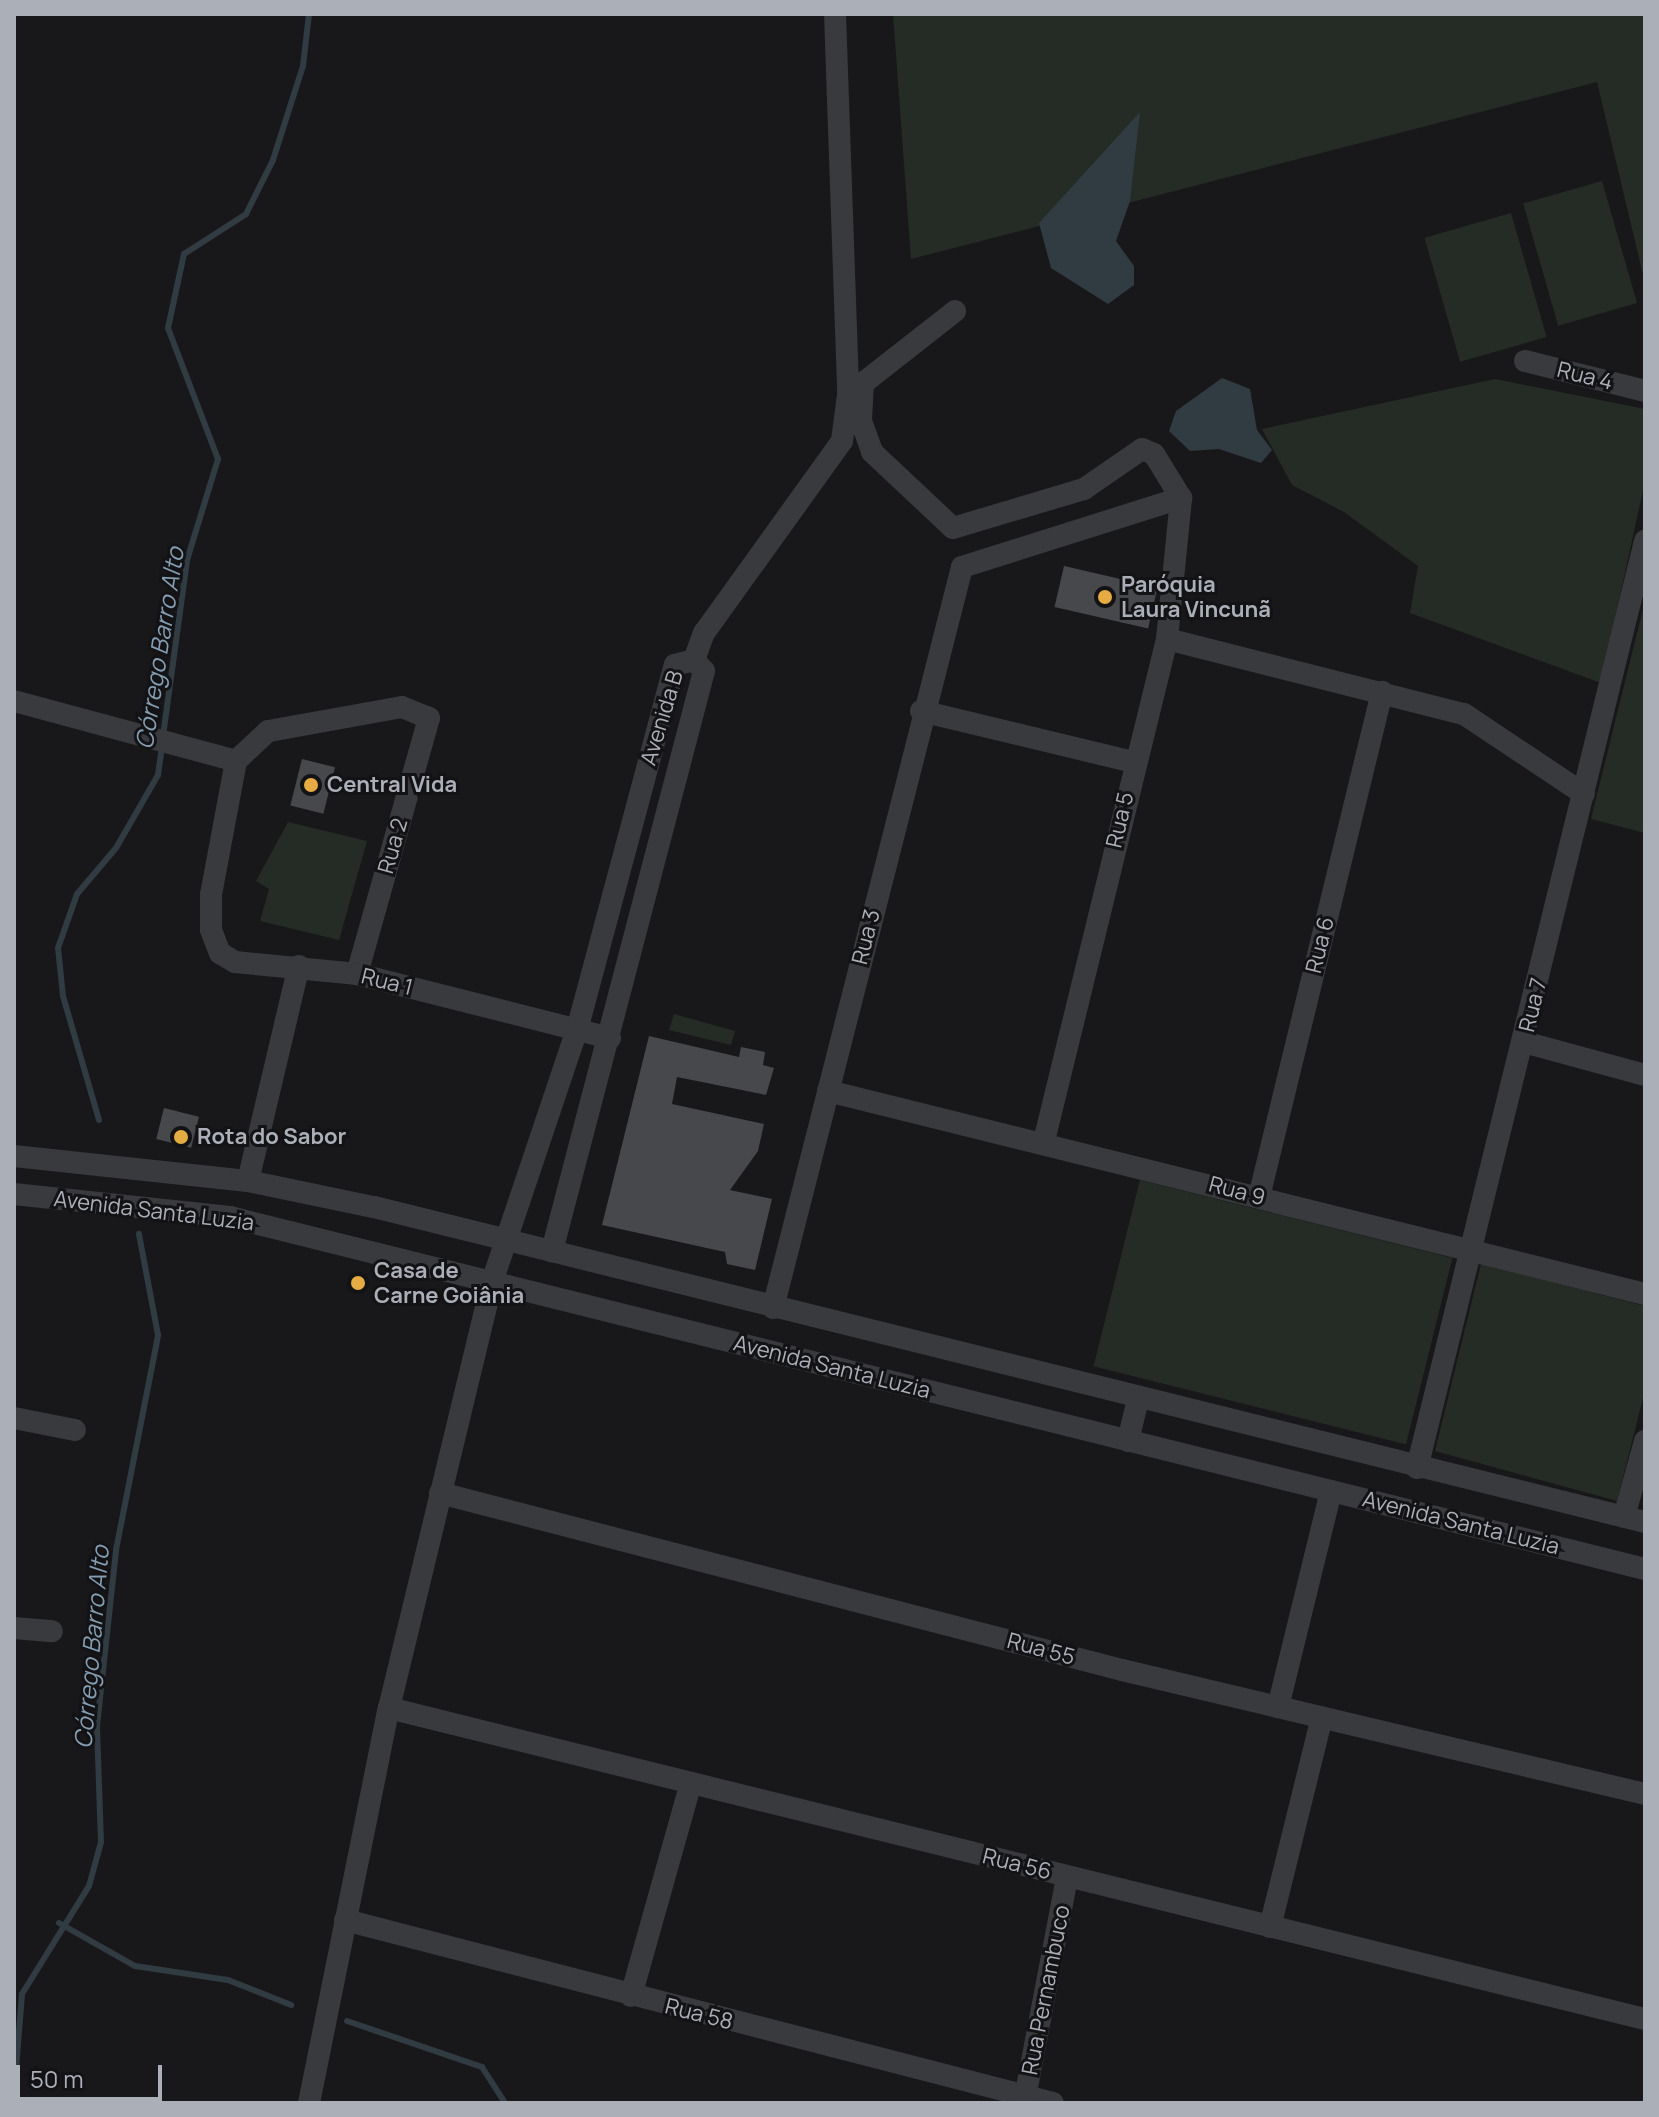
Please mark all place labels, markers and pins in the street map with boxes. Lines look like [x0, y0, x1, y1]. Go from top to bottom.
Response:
place label: Paróquia Laura Vincunã [1121, 571, 1271, 622]
marker: Paróquia Laura Vincunã [1096, 588, 1114, 606]
place label: Central Vida [327, 772, 457, 798]
marker: Central Vida [302, 776, 320, 794]
place label: Rota do Sabor [197, 1124, 346, 1150]
marker: Rota do Sabor [172, 1128, 190, 1146]
place label: Casa de Carne Goiânia [374, 1257, 524, 1308]
marker: Casa de Carne Goiânia [349, 1274, 367, 1292]

